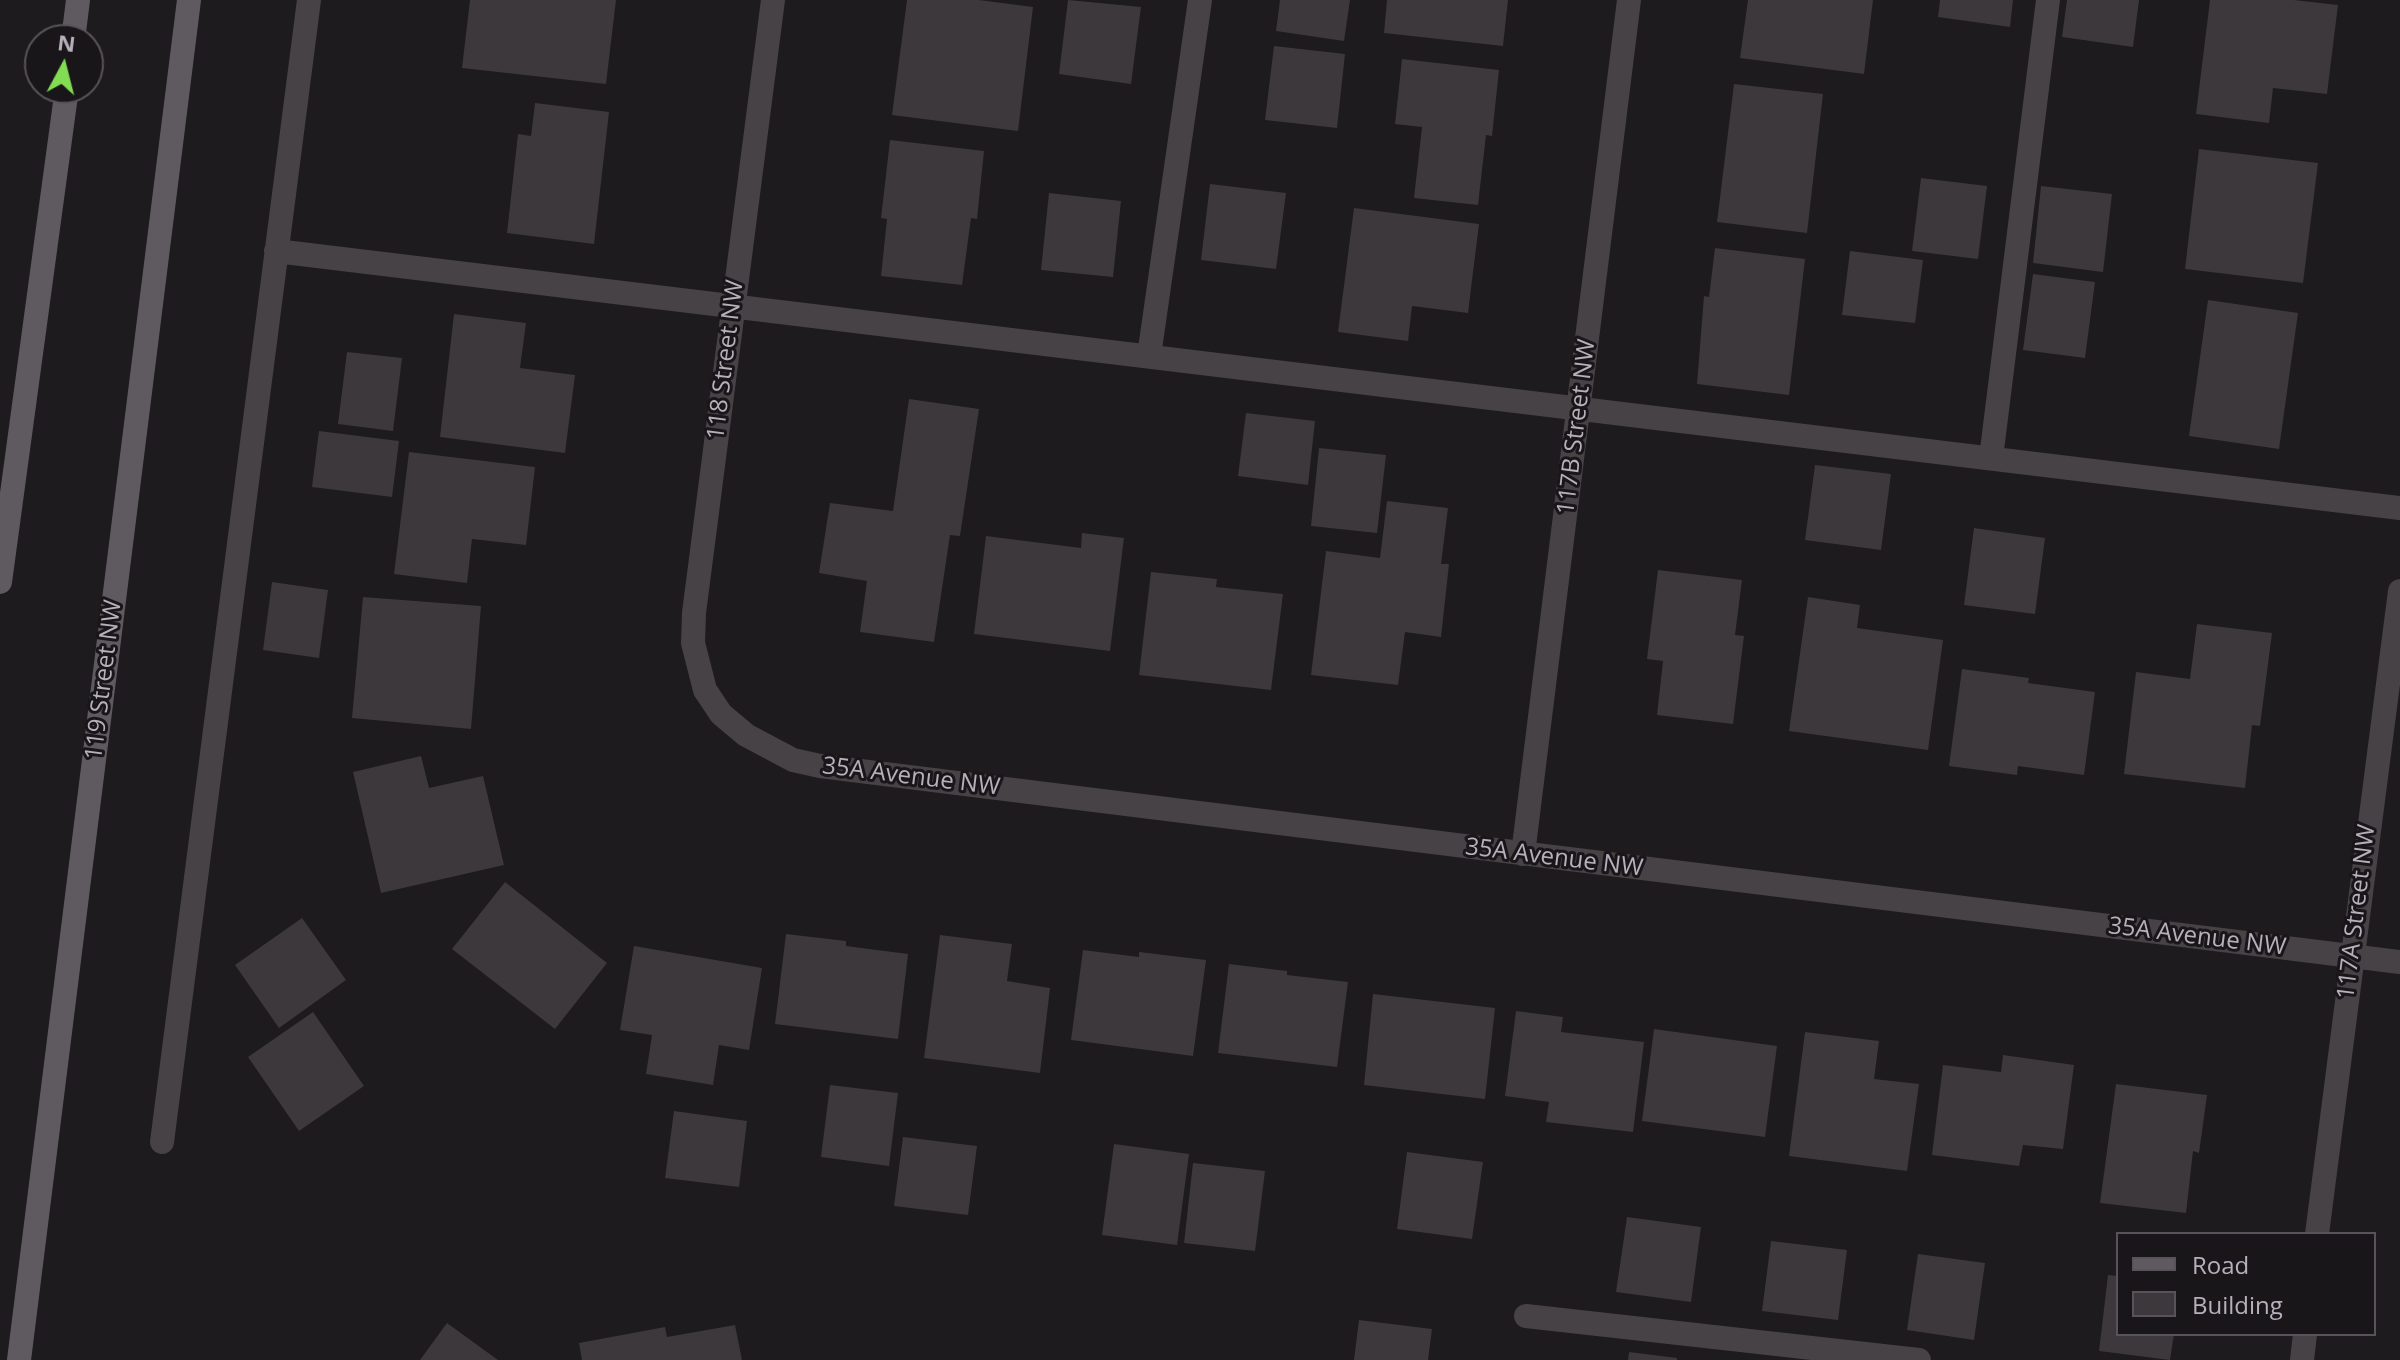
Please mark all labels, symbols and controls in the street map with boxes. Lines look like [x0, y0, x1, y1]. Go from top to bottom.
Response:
north arrow [24, 24, 104, 104]
text: N [56, 26, 77, 58]
street label: 118 Street NW [702, 278, 750, 442]
street label: 117B Street NW [1552, 338, 1602, 516]
street label: 119 Street NW [80, 598, 128, 762]
street label: 35A Avenue NW [820, 752, 1002, 802]
street label: 117A Street NW [2332, 823, 2382, 1001]
street label: 35A Avenue NW [1463, 833, 1645, 883]
street label: 35A Avenue NW [2106, 912, 2288, 962]
legend [2116, 1232, 2376, 1336]
text: Road [2192, 1248, 2249, 1281]
text: Building [2192, 1288, 2283, 1321]

